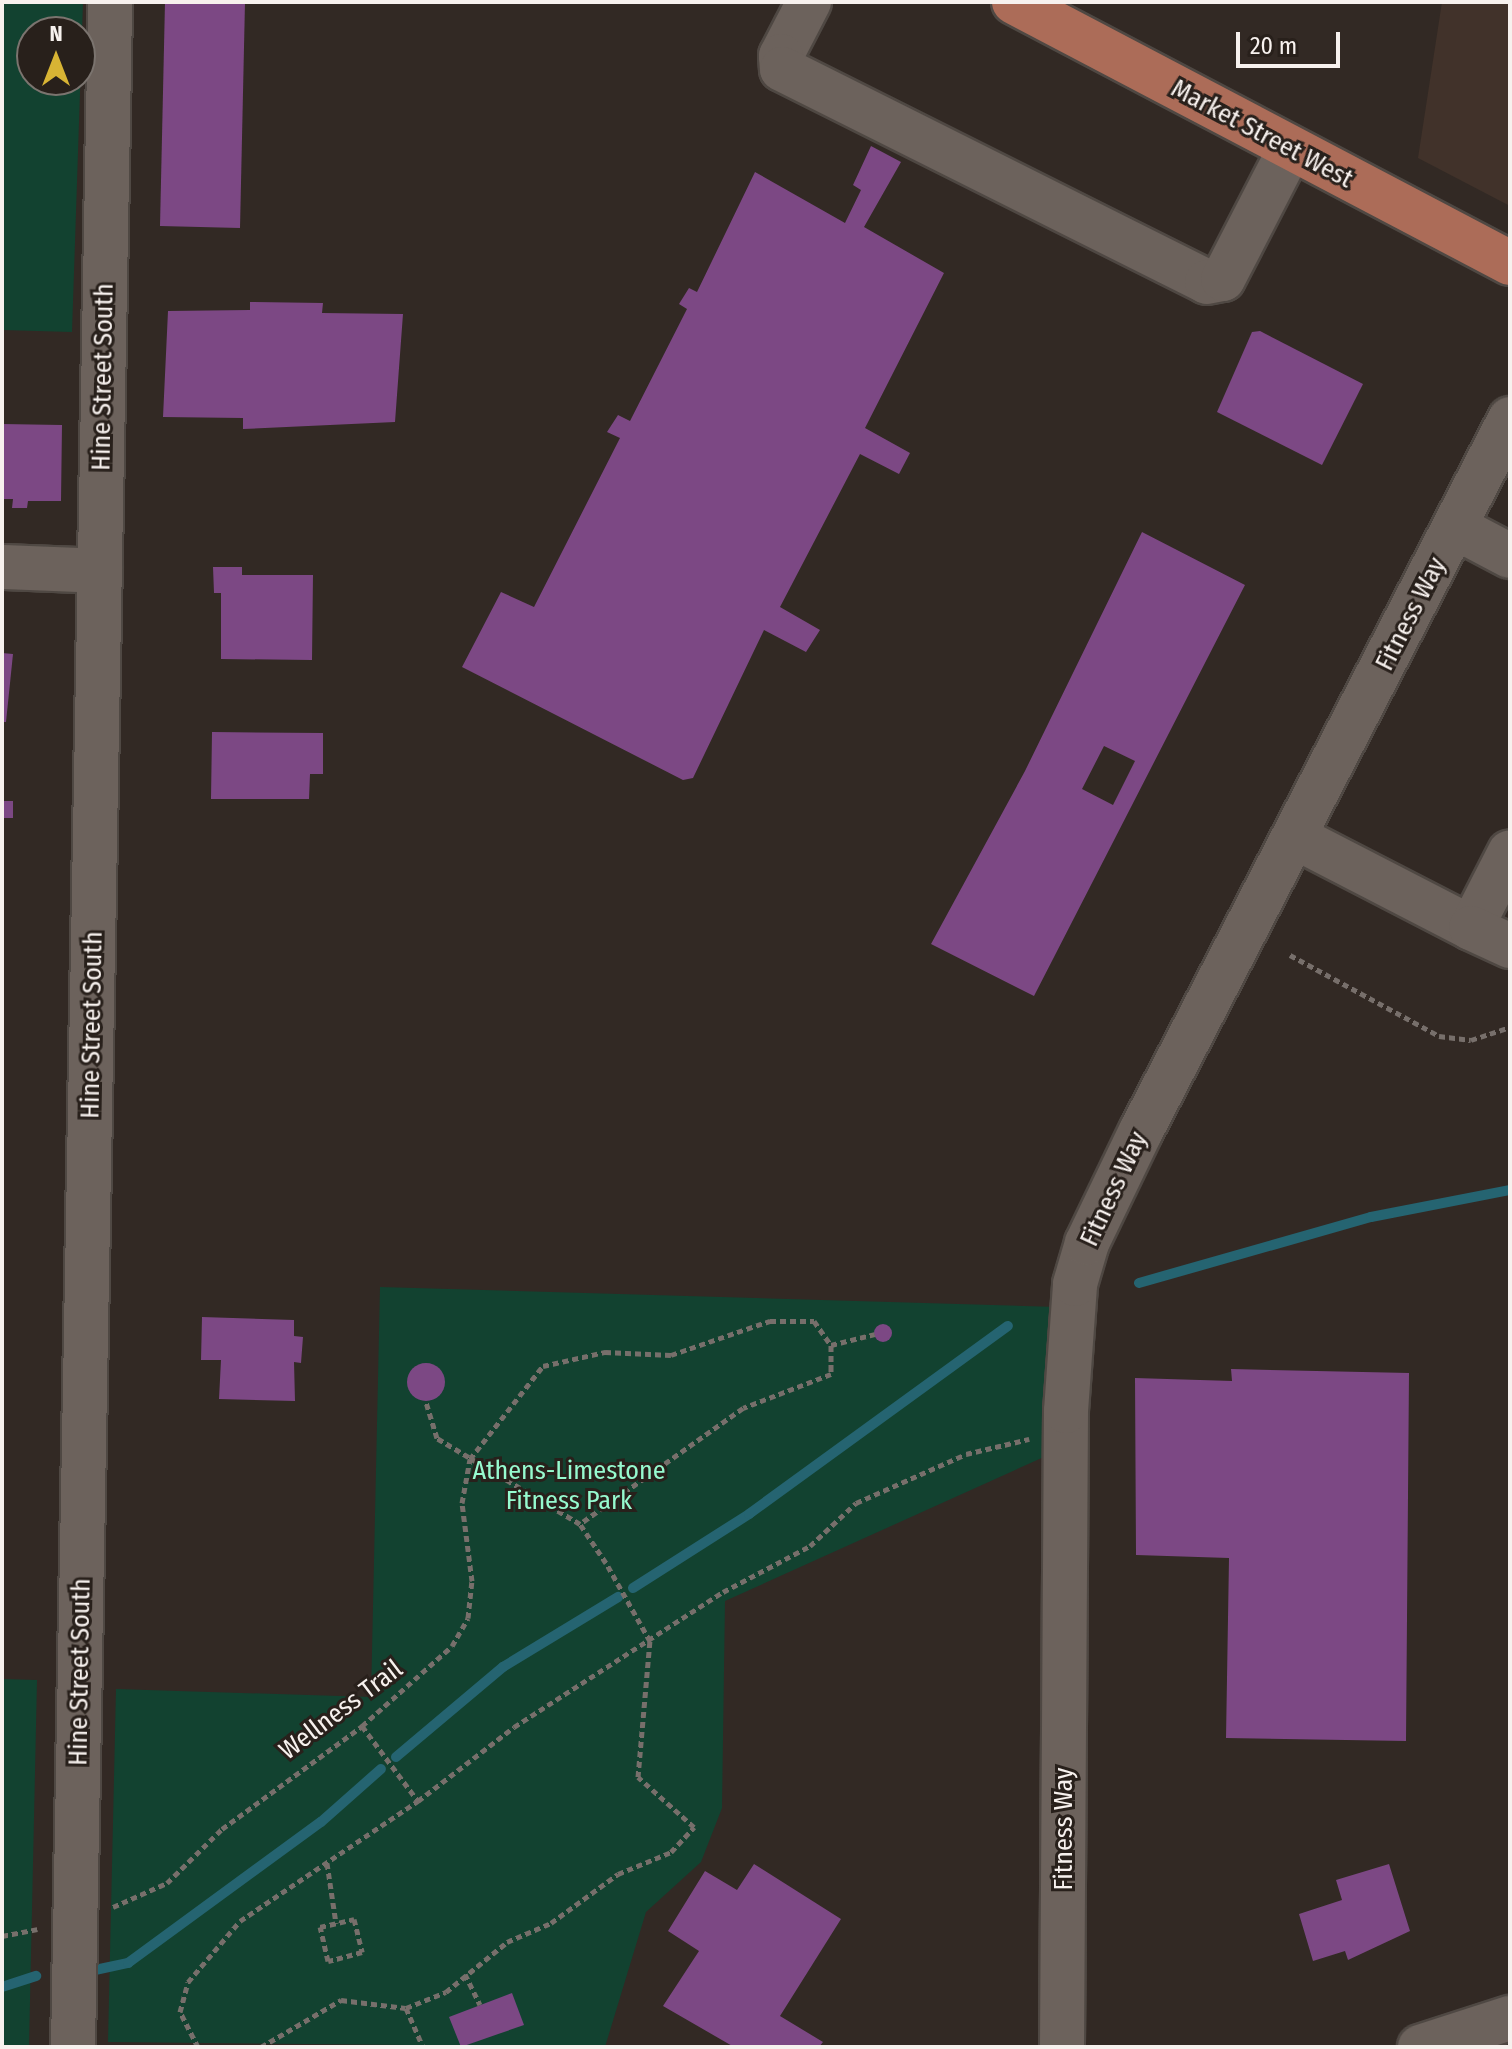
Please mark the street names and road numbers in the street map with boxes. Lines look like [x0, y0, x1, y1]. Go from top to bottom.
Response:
street label: Market Street West [1166, 73, 1358, 195]
street label: Hine Street South [86, 283, 120, 471]
street label: Fitness Way [1369, 552, 1453, 676]
street label: Hine Street South [75, 931, 109, 1119]
street label: Fitness Way [1074, 1127, 1154, 1251]
street label: Hine Street South [63, 1578, 97, 1766]
street label: Wellness Trail [273, 1654, 409, 1766]
street label: Fitness Way [1048, 1768, 1080, 1890]

